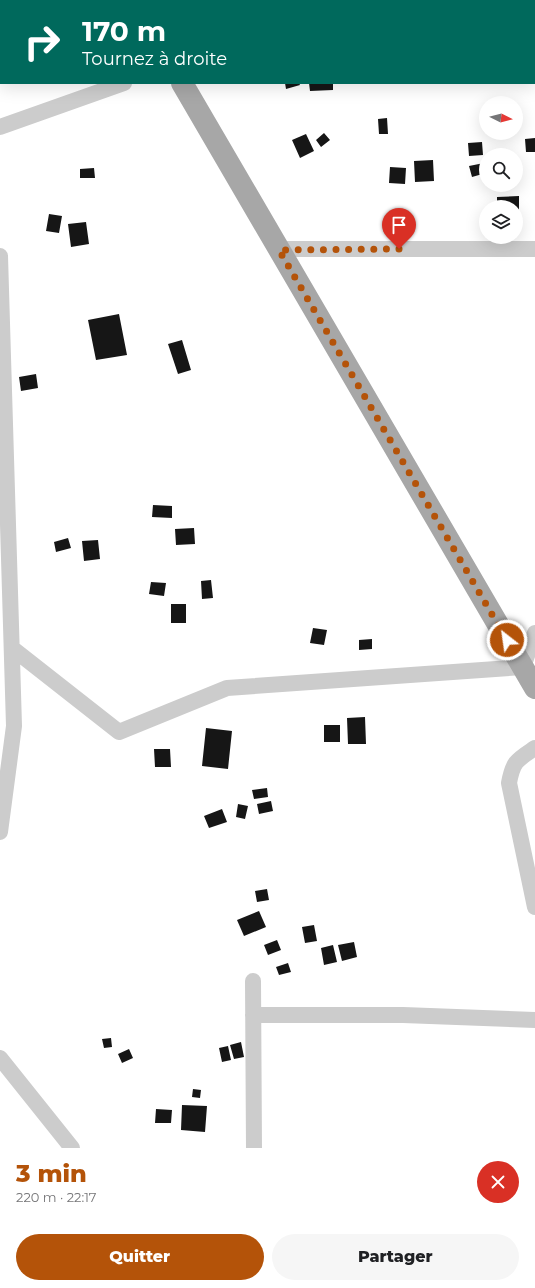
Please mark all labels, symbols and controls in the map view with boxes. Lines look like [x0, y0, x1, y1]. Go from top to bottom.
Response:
text: 170 m [82, 14, 166, 48]
icon: right [16, 16, 68, 68]
text: Tournez à droite [82, 48, 227, 70]
north arrow [479, 96, 523, 140]
map controls [479, 96, 523, 244]
button: search [479, 148, 523, 192]
button: layers [479, 200, 523, 244]
pin [382, 208, 416, 249]
icon: arrive [388, 214, 410, 236]
position arrow [486, 619, 528, 661]
text: 3 min [16, 1159, 87, 1188]
button: close [477, 1161, 519, 1203]
text: 220 m · 22:17 [16, 1189, 97, 1205]
button: Quitter [16, 1234, 264, 1280]
button: Partager [272, 1234, 519, 1280]

